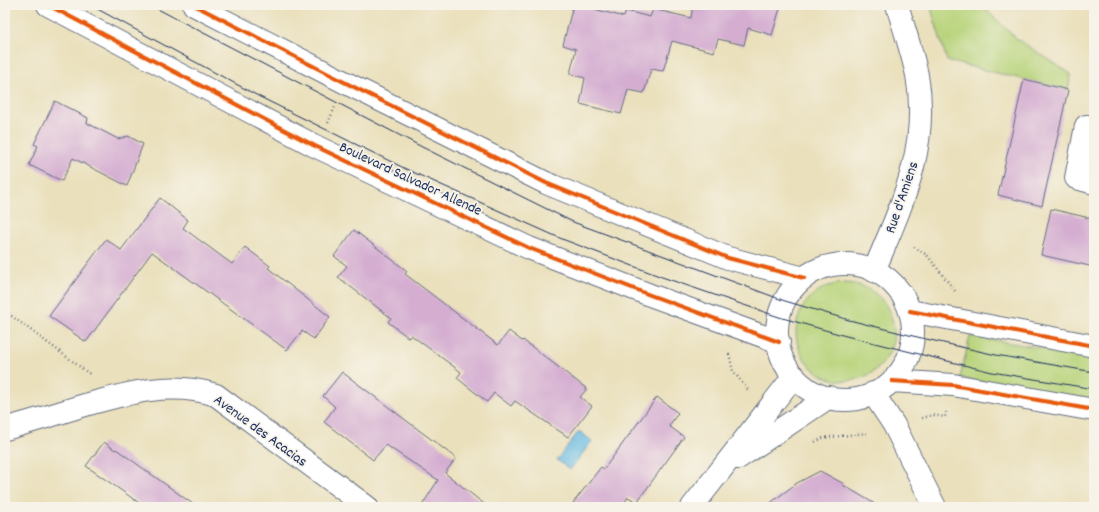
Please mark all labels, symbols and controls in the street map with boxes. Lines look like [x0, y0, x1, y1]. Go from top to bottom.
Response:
street label: Boulevard Salvador Allende [335, 137, 486, 223]
street label: Rue d'Amiens [880, 159, 925, 237]
street label: Avenue des Acacias [208, 390, 311, 473]

